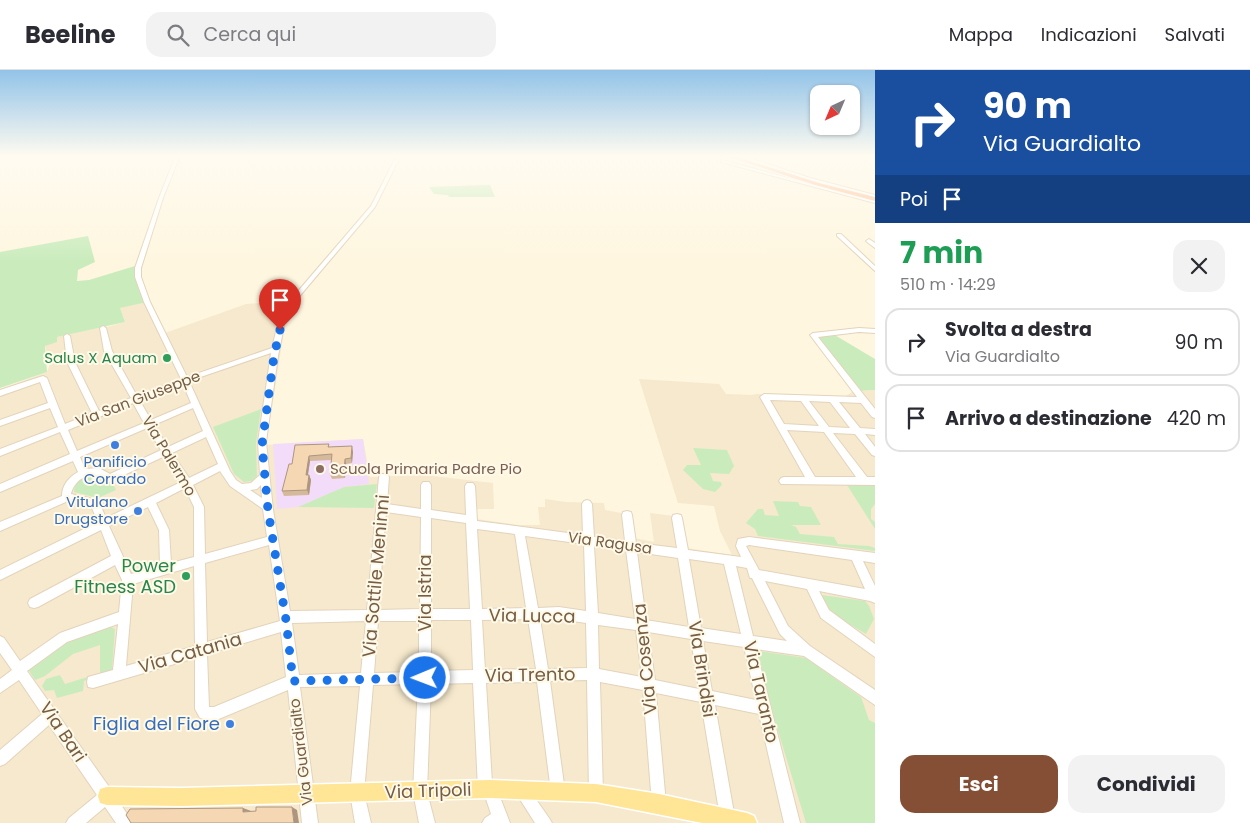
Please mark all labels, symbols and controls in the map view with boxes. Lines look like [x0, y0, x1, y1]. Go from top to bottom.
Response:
search box [146, 12, 496, 57]
text: Beeline [25, 18, 116, 51]
icon: search [164, 21, 192, 49]
text: Cerca qui [204, 21, 296, 48]
text: Mappa [949, 22, 1013, 47]
text: Indicazioni [1041, 22, 1137, 47]
text: Salvati [1165, 22, 1225, 47]
text: 90 m [983, 81, 1072, 130]
north arrow [810, 85, 860, 135]
map controls [810, 85, 860, 135]
icon: right [900, 90, 965, 155]
text: Via Guardialto [983, 128, 1141, 159]
icon: arrive [938, 185, 966, 213]
text: Poi [900, 186, 928, 213]
text: 7 min [900, 231, 983, 274]
button: close [1173, 240, 1225, 292]
text: 510 m · 14:29 [900, 273, 996, 296]
pin [259, 279, 301, 330]
icon: arrive [266, 286, 294, 314]
text: Svolta a destra [945, 316, 1092, 343]
icon: right [902, 328, 930, 356]
text: 90 m [1174, 329, 1223, 356]
text: Via Guardialto [945, 345, 1060, 368]
place label: Salus X Aquam [44, 347, 157, 368]
marker: Salus X Aquam [161, 352, 173, 364]
street label: Via San Giuseppe [72, 365, 203, 432]
icon: arrive [902, 404, 930, 432]
text: Arrivo a destinazione [945, 405, 1152, 432]
text: 420 m [1167, 405, 1226, 432]
street label: Via Palermo [137, 412, 202, 500]
marker: Panificio Corrado [109, 439, 121, 451]
place label: Panificio Corrado [83, 451, 147, 489]
place label: Scuola Primaria Padre Pio [330, 458, 522, 479]
marker: Scuola Primaria Padre Pio [314, 463, 326, 475]
place label: Vitulano Drugstore [54, 491, 128, 529]
street label: Via Sottile Meninni [356, 493, 395, 659]
marker: Vitulano Drugstore [132, 505, 144, 517]
street label: Via Ragusa [567, 526, 654, 559]
place label: Power Fitness ASD [74, 553, 176, 599]
street label: Via Istria [412, 554, 437, 632]
marker: Power Fitness ASD [180, 570, 192, 582]
street label: Via Lucca [488, 602, 576, 629]
street label: Via Cosenza [626, 602, 663, 716]
street label: Via Brindisi [683, 619, 722, 719]
street label: Via Catania [135, 626, 244, 679]
street label: Via Taranto [738, 638, 785, 745]
position arrow [398, 651, 450, 703]
street label: Via Trento [484, 661, 576, 688]
street label: Via Bari [34, 697, 93, 767]
street label: Via Guardialto [284, 697, 317, 807]
place label: Figlia del Fiore [93, 711, 220, 736]
marker: Figlia del Fiore [224, 718, 236, 730]
button: Esci [900, 755, 1058, 813]
button: Condividi [1068, 755, 1225, 813]
street label: Via Tripoli [384, 776, 472, 805]

